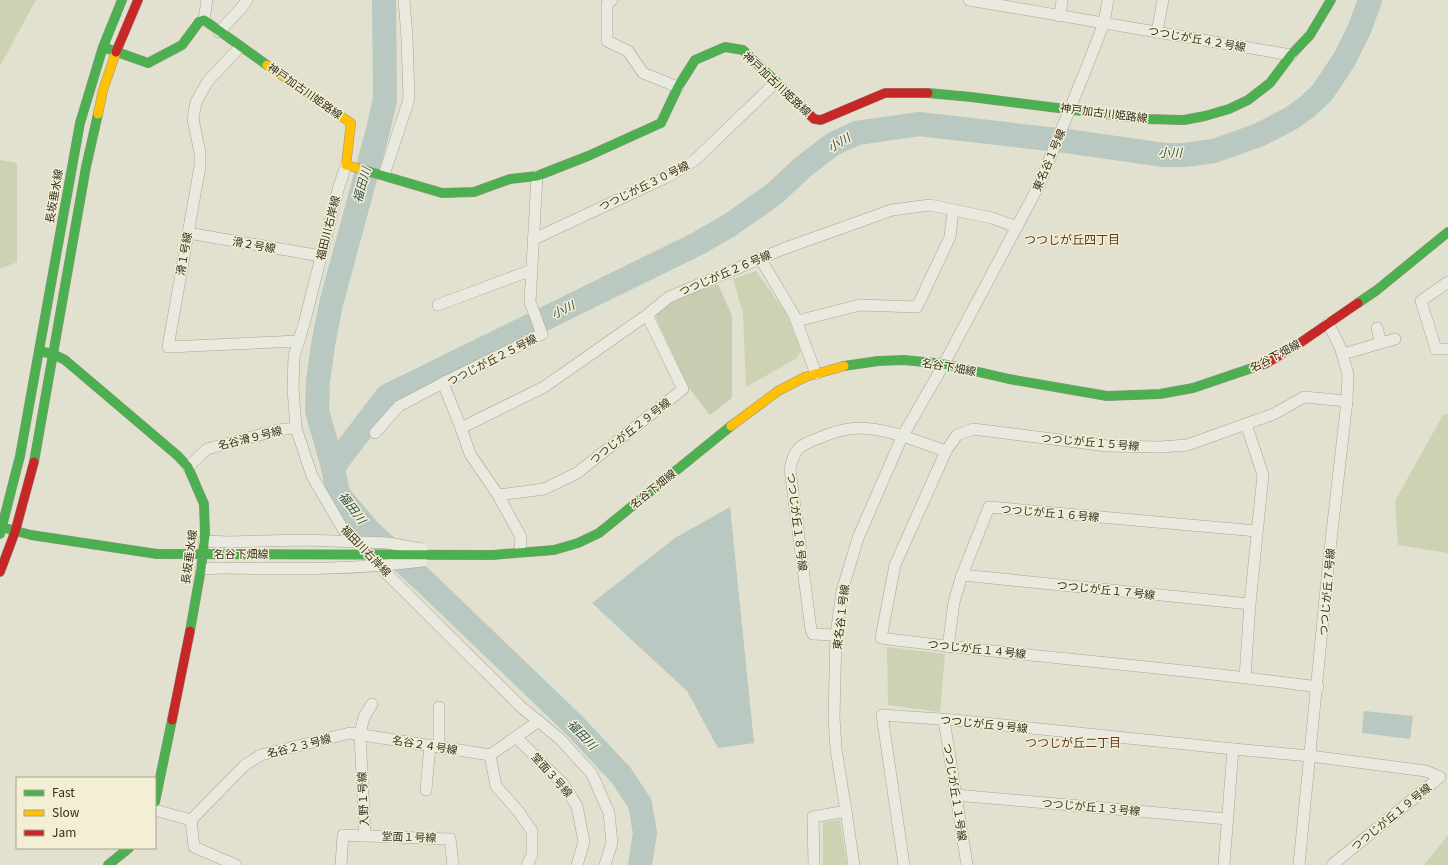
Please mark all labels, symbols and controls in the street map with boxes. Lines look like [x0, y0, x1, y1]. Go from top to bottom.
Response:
street label: つつじが丘４２号線 [1147, 22, 1247, 54]
street label: 神戸加古川姫路線 [740, 47, 815, 119]
street label: 神戸加古川姫路線 [265, 58, 346, 122]
street label: 神戸加古川姫路線 [1059, 99, 1149, 125]
street label: 東名谷１号線 [1028, 126, 1068, 193]
water label: 小川 [824, 127, 855, 155]
water label: 小川 [1158, 143, 1184, 160]
street label: つつじが丘３０号線 [596, 156, 692, 214]
water label: 福田川 [348, 163, 374, 204]
street label: 長坂垂水線 [40, 167, 66, 224]
street label: 福田川右岸線 [311, 194, 343, 262]
district label: つつじが丘四丁目 [1024, 230, 1120, 247]
street label: 滑１号線 [171, 231, 195, 277]
street label: 滑２号線 [231, 232, 277, 256]
street label: つつじが丘２６号線 [676, 245, 773, 299]
water label: 小川 [548, 295, 579, 322]
street label: つつじが丘２５号線 [444, 330, 539, 389]
street label: 名谷下畑線 [1246, 335, 1303, 375]
street label: 名谷下畑線 [921, 353, 978, 379]
street label: つつじが丘２９号線 [585, 393, 673, 467]
street label: 名谷滑９号線 [216, 421, 284, 453]
street label: つつじが丘１５号線 [1040, 429, 1140, 453]
street label: 名谷下畑線 [626, 465, 679, 512]
street label: つつじが丘１８号線 [784, 472, 812, 572]
water label: 福田川 [336, 488, 372, 528]
street label: つつじが丘１６号線 [1000, 500, 1100, 524]
street label: 福田川右岸線 [338, 521, 395, 580]
street label: 長坂垂水線 [176, 529, 200, 585]
street label: 名谷下畑線 [214, 545, 269, 561]
street label: つつじが丘７号線 [1314, 547, 1338, 636]
street label: つつじが丘１７号線 [1056, 576, 1156, 602]
street label: 東名谷１号線 [828, 583, 852, 651]
street label: つつじが丘１４号線 [927, 635, 1027, 661]
street label: つつじが丘９号線 [940, 710, 1029, 736]
water label: 福田川 [564, 715, 603, 754]
street label: 名谷２３号線 [265, 729, 333, 761]
street label: 名谷２４号線 [391, 731, 459, 757]
district label: つつじが丘二丁目 [1025, 733, 1121, 750]
street label: つつじが丘１１号線 [940, 742, 972, 842]
street label: 堂面３号線 [528, 749, 577, 800]
street label: 入野１号線 [353, 771, 371, 827]
legend [16, 777, 156, 849]
street label: つつじが丘１９号線 [1347, 779, 1434, 854]
text: Fast [52, 783, 75, 800]
street label: つつじが丘１３号線 [1041, 794, 1141, 818]
text: Slow [52, 803, 80, 820]
text: Jam [52, 823, 76, 840]
street label: 堂面１号線 [381, 827, 437, 845]

